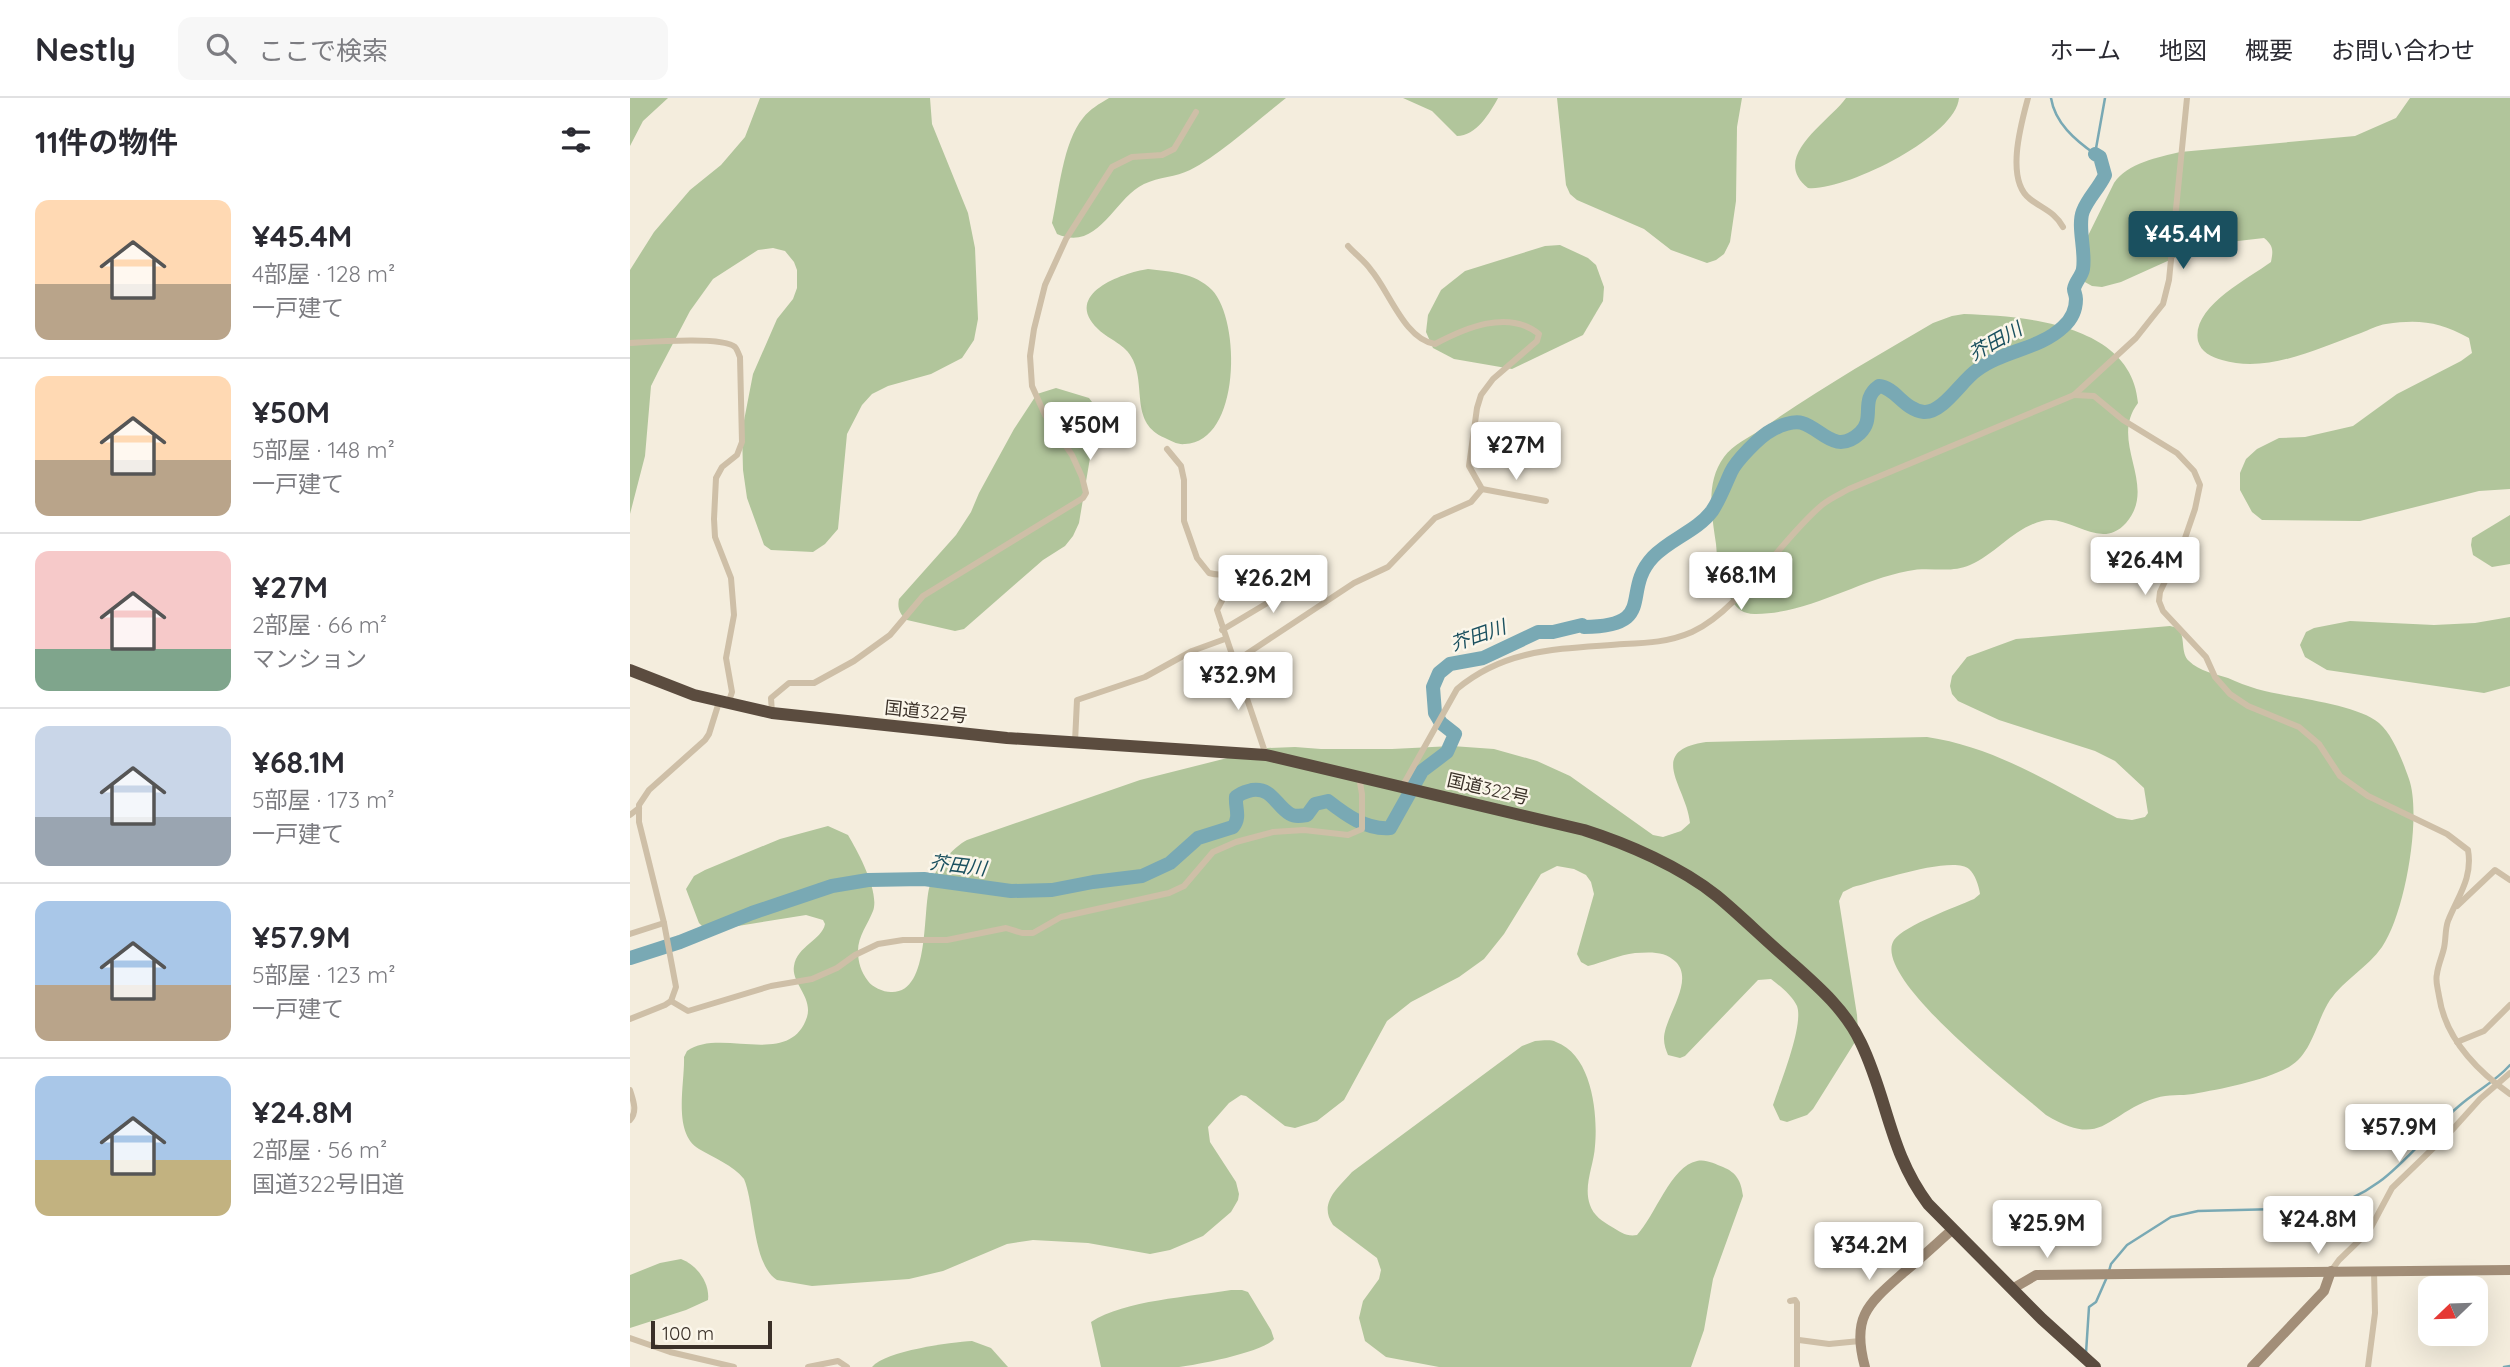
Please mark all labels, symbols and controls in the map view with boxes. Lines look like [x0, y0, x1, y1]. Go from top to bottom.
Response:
search box [178, 17, 668, 80]
text: Nestly [35, 28, 136, 69]
icon: search [202, 29, 240, 67]
text: ここで検索 [258, 34, 388, 67]
text: ホーム [2050, 35, 2121, 65]
text: 地図 [2159, 35, 2207, 65]
text: 概要 [2245, 35, 2293, 65]
text: お問い合わせ [2331, 35, 2475, 65]
icon: filters [557, 121, 595, 159]
text: 11件の物件 [35, 123, 178, 161]
pin: ¥45.4M [2126, 212, 2240, 271]
text: ¥45.4M [252, 217, 352, 255]
text: ¥45.4M [2145, 219, 2221, 248]
icon: home [91, 228, 175, 312]
text: 4部屋 · 128 m² [252, 259, 395, 288]
text: 一戸建て [252, 293, 344, 322]
water label: 芥田川 [1964, 316, 2027, 365]
text: ¥50M [252, 393, 330, 431]
pin: ¥50M [1049, 402, 1131, 462]
icon: home [91, 404, 175, 488]
text: ¥50M [1060, 410, 1120, 439]
pin: ¥27M [1475, 422, 1557, 482]
text: ¥27M [1487, 430, 1545, 459]
text: 5部屋 · 148 m² [252, 435, 395, 464]
text: 一戸建て [252, 469, 344, 498]
pin: ¥26.4M [2088, 538, 2202, 597]
text: ¥26.4M [2107, 545, 2183, 574]
pin: ¥68.1M [1684, 552, 1798, 612]
pin: ¥26.2M [1216, 556, 1330, 615]
text: ¥68.1M [1705, 560, 1777, 589]
text: ¥26.2M [1234, 563, 1312, 592]
text: ¥27M [252, 568, 328, 606]
icon: home [91, 579, 175, 663]
text: 2部屋 · 66 m² [252, 610, 387, 639]
water label: 芥田川 [1447, 614, 1511, 656]
text: マンション [252, 644, 367, 673]
pin: ¥32.9M [1181, 652, 1295, 712]
text: ¥32.9M [1200, 660, 1276, 689]
street label: 国道322号 [883, 696, 969, 727]
text: ¥68.1M [252, 743, 345, 781]
icon: home [91, 754, 175, 838]
street label: 国道322号 [1445, 768, 1531, 809]
text: 5部屋 · 173 m² [252, 785, 395, 814]
text: 一戸建て [252, 819, 344, 848]
water label: 芥田川 [928, 850, 990, 881]
text: ¥57.9M [252, 918, 351, 956]
icon: home [91, 929, 175, 1013]
text: 5部屋 · 123 m² [252, 960, 395, 989]
text: 一戸建て [252, 994, 344, 1023]
text: ¥24.8M [252, 1093, 353, 1131]
icon: home [91, 1104, 175, 1188]
pin: ¥57.9M [2342, 1104, 2456, 1164]
text: ¥57.9M [2361, 1112, 2437, 1141]
text: 2部屋 · 56 m² [252, 1135, 387, 1164]
text: 国道322号旧道 [252, 1169, 405, 1198]
pin: ¥24.8M [2261, 1196, 2375, 1256]
pin: ¥25.9M [1990, 1200, 2104, 1260]
text: ¥24.8M [2279, 1204, 2357, 1233]
text: ¥25.9M [2009, 1208, 2085, 1237]
pin: ¥34.2M [1812, 1222, 1926, 1282]
text: ¥34.2M [1830, 1230, 1908, 1259]
north arrow [2418, 1276, 2488, 1346]
map controls [2418, 1276, 2488, 1346]
scale bar [651, 1318, 772, 1350]
text: 100 m [662, 1321, 714, 1345]

